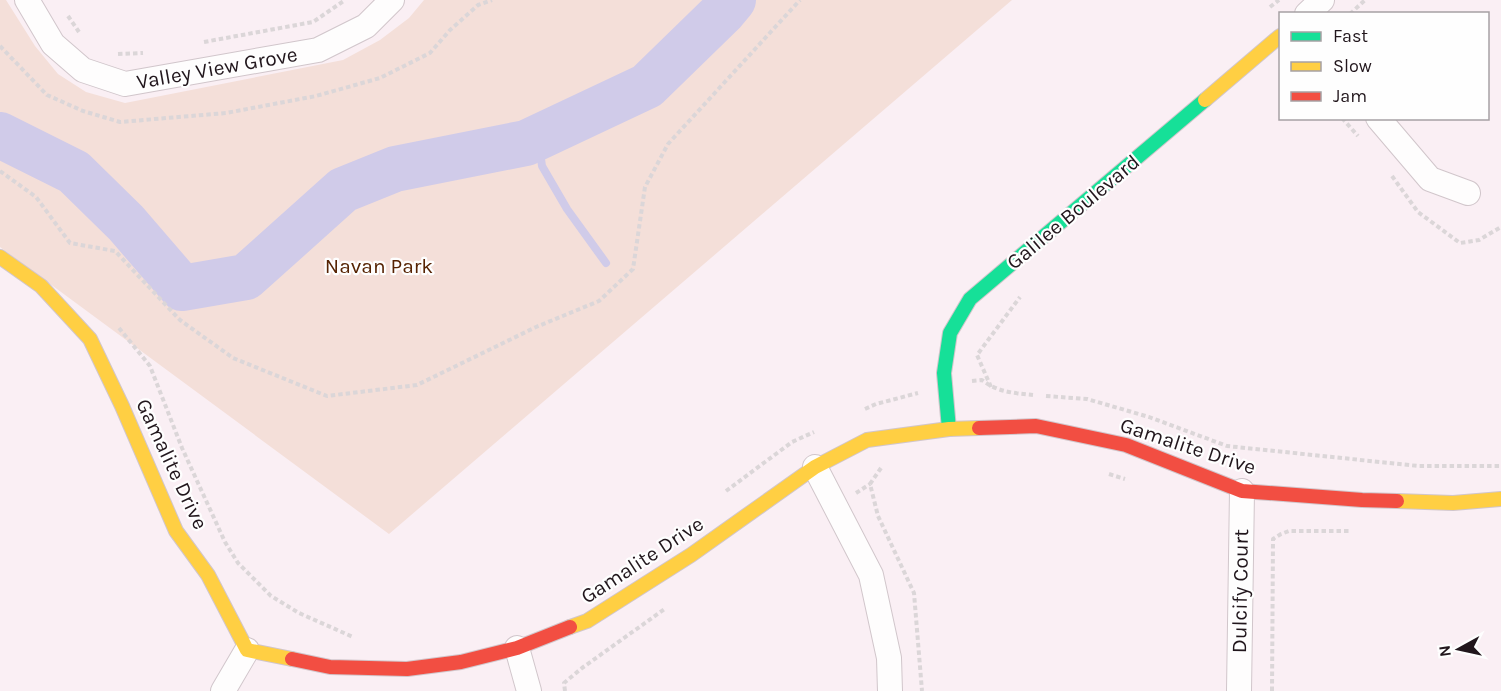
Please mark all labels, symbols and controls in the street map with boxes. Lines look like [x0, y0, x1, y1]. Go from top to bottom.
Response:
legend [1279, 12, 1489, 120]
text: Fast [1333, 25, 1368, 47]
street label: Valley View Grove [135, 42, 299, 94]
text: Slow [1333, 55, 1372, 77]
text: Jam [1333, 85, 1367, 107]
street label: Galilee Boulevard [1002, 150, 1144, 274]
park label: Navan Park [325, 254, 433, 278]
street label: Gamalite Drive [131, 395, 213, 533]
street label: Gamalite Drive [1117, 413, 1259, 479]
street label: Gamalite Drive [576, 512, 708, 608]
street label: Dulcify Court [1227, 529, 1253, 653]
north arrow [1429, 619, 1489, 679]
text: N [1434, 644, 1455, 658]

